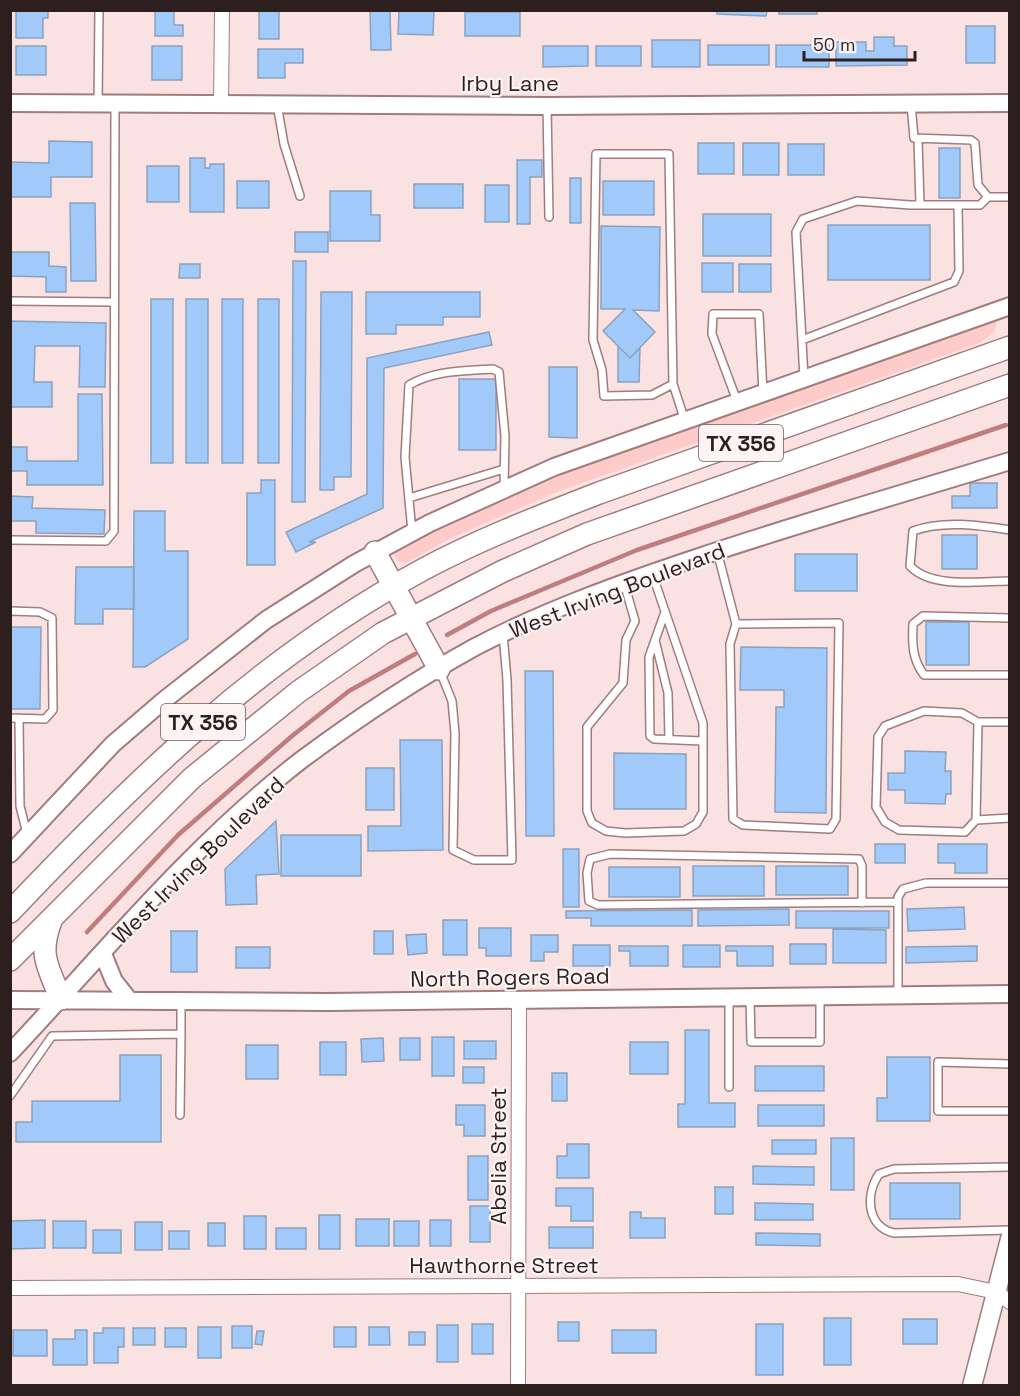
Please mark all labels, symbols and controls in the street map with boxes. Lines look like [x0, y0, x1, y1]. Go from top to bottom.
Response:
scale bar [804, 24, 915, 62]
text: 50 m [813, 33, 855, 56]
street label: Irby Lane [461, 69, 559, 97]
road number: TX 356 [699, 425, 783, 461]
street label: West Irving Boulevard [505, 536, 729, 644]
road number: TX 356 [161, 704, 245, 740]
street label: West Irving Boulevard [106, 770, 290, 950]
street label: North Rogers Road [410, 961, 610, 993]
street label: Abelia Street [484, 1087, 512, 1225]
street label: Hawthorne Street [409, 1251, 599, 1279]

